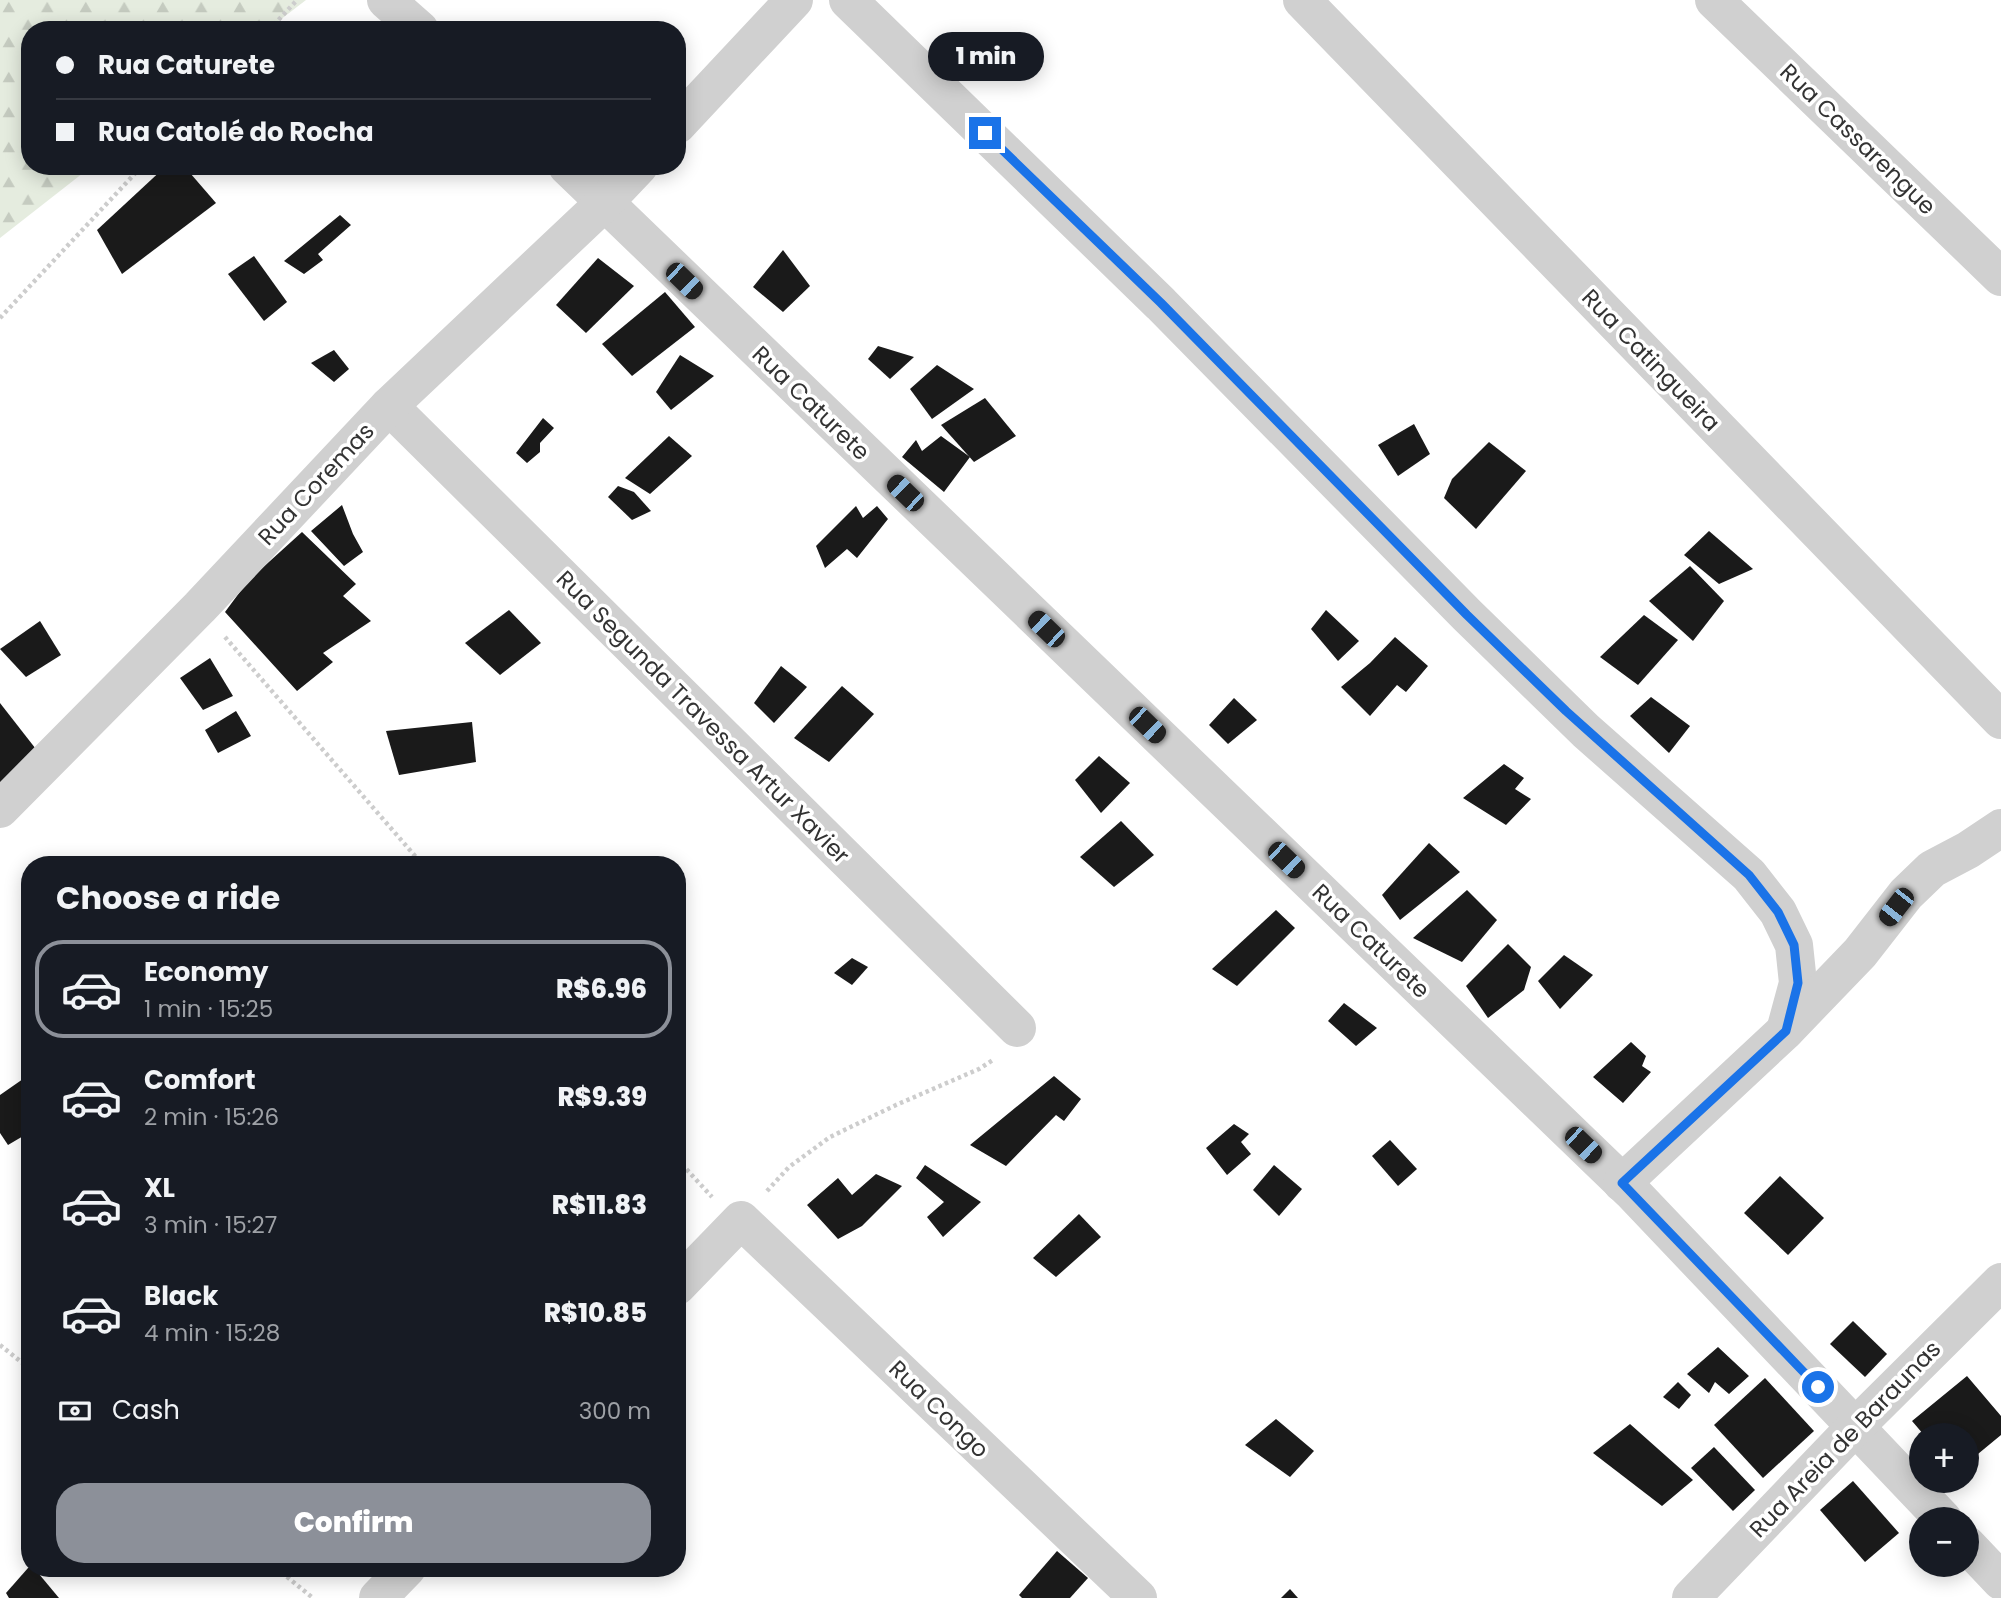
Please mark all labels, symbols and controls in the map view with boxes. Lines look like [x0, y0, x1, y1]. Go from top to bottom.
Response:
callout: 1 min [927, 32, 1043, 80]
text: 1 min [956, 40, 1016, 72]
text: Rua Caturete [98, 47, 275, 83]
street label: Rua Cassarengue [1773, 56, 1943, 222]
text: Rua Catolé do Rocha [98, 114, 374, 150]
route end [969, 117, 1001, 149]
car [662, 259, 707, 303]
street label: Rua Catingueira [1575, 282, 1727, 438]
street label: Rua Caturete [745, 339, 877, 467]
street label: Rua Coremas [251, 416, 381, 552]
car [883, 471, 928, 515]
street label: Rua Segunda Travessa Artur Xavier [549, 563, 857, 871]
car [1024, 607, 1069, 651]
car [1125, 703, 1170, 747]
car [1264, 838, 1309, 882]
text: Choose a ride [56, 875, 280, 920]
street label: Rua Caturete [1305, 877, 1437, 1005]
car [1875, 884, 1918, 930]
text: Economy [144, 954, 268, 990]
icon: car [60, 958, 123, 1021]
text: R$6.96 [556, 971, 647, 1007]
text: 1 min · 15:25 [144, 993, 273, 1025]
text: Comfort [144, 1062, 256, 1098]
icon: car [60, 1066, 123, 1129]
text: R$9.39 [557, 1079, 647, 1115]
text: 2 min · 15:26 [144, 1101, 279, 1133]
car [1561, 1123, 1606, 1167]
text: XL [144, 1170, 175, 1206]
icon: car [60, 1174, 123, 1237]
text: R$11.83 [552, 1187, 647, 1223]
text: 3 min · 15:27 [144, 1209, 277, 1241]
text: Black [144, 1278, 218, 1314]
icon: car [60, 1282, 123, 1345]
text: R$10.85 [544, 1295, 647, 1331]
text: 4 min · 15:28 [144, 1317, 280, 1349]
street label: Rua Areia de Baraunas [1742, 1333, 1948, 1545]
street label: Rua Congo [882, 1353, 996, 1465]
route start [1802, 1371, 1834, 1403]
icon: cash [56, 1392, 94, 1430]
text: Cash [112, 1392, 180, 1428]
text: 300 m [579, 1395, 651, 1427]
map controls [1909, 1423, 1979, 1577]
button: + [1909, 1423, 1979, 1493]
button: Confirm [56, 1483, 651, 1563]
button: − [1909, 1507, 1979, 1577]

